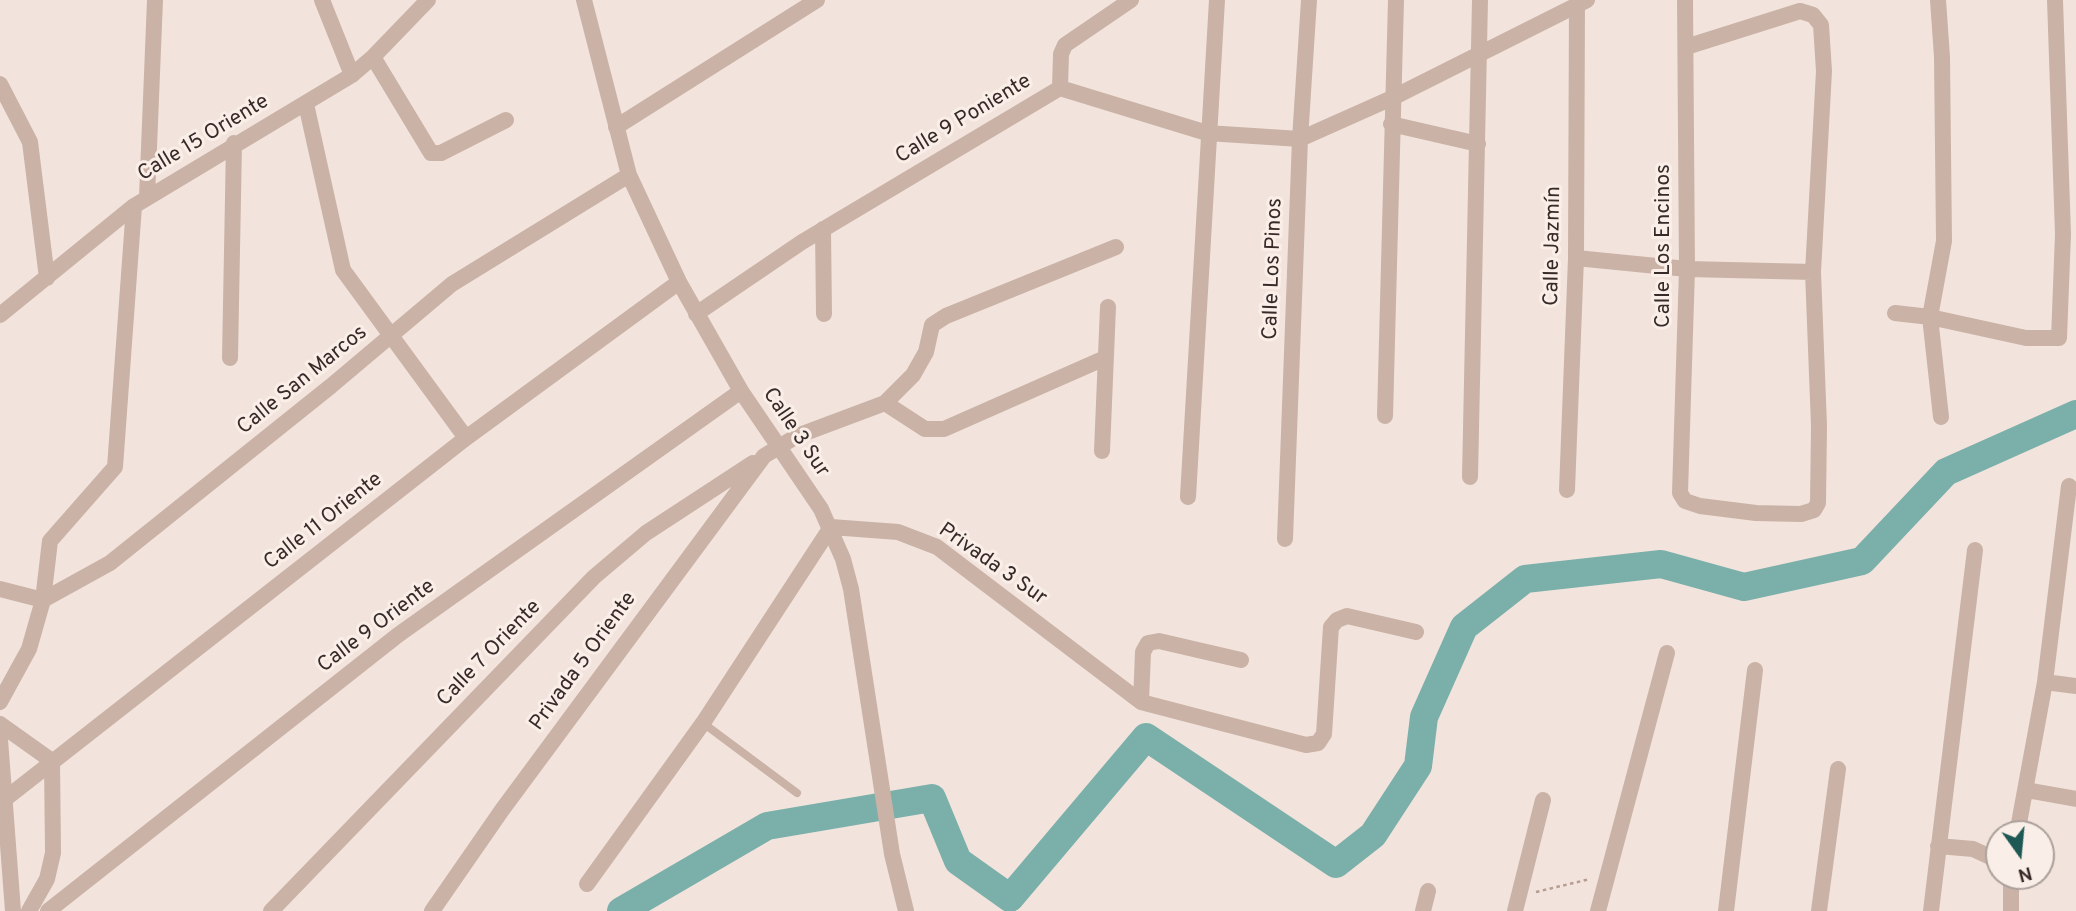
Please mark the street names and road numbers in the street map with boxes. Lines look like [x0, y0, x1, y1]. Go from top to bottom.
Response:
street label: Calle 9 Poniente [892, 70, 1036, 170]
street label: Calle 15 Oriente [134, 90, 274, 188]
street label: Calle Los Encinos [1652, 164, 1678, 328]
street label: Calle Jazmín [1540, 186, 1568, 306]
street label: Calle Los Pinos [1259, 198, 1289, 340]
street label: Calle San Marcos [233, 321, 373, 441]
street label: Calle 3 Sur [756, 384, 834, 482]
street label: Calle 11 Oriente [260, 468, 388, 576]
street label: Privada 3 Sur [933, 518, 1051, 612]
street label: Calle 9 Oriente [313, 575, 441, 679]
street label: Privada 5 Oriente [525, 588, 643, 736]
street label: Calle 7 Oriente [433, 595, 547, 713]

